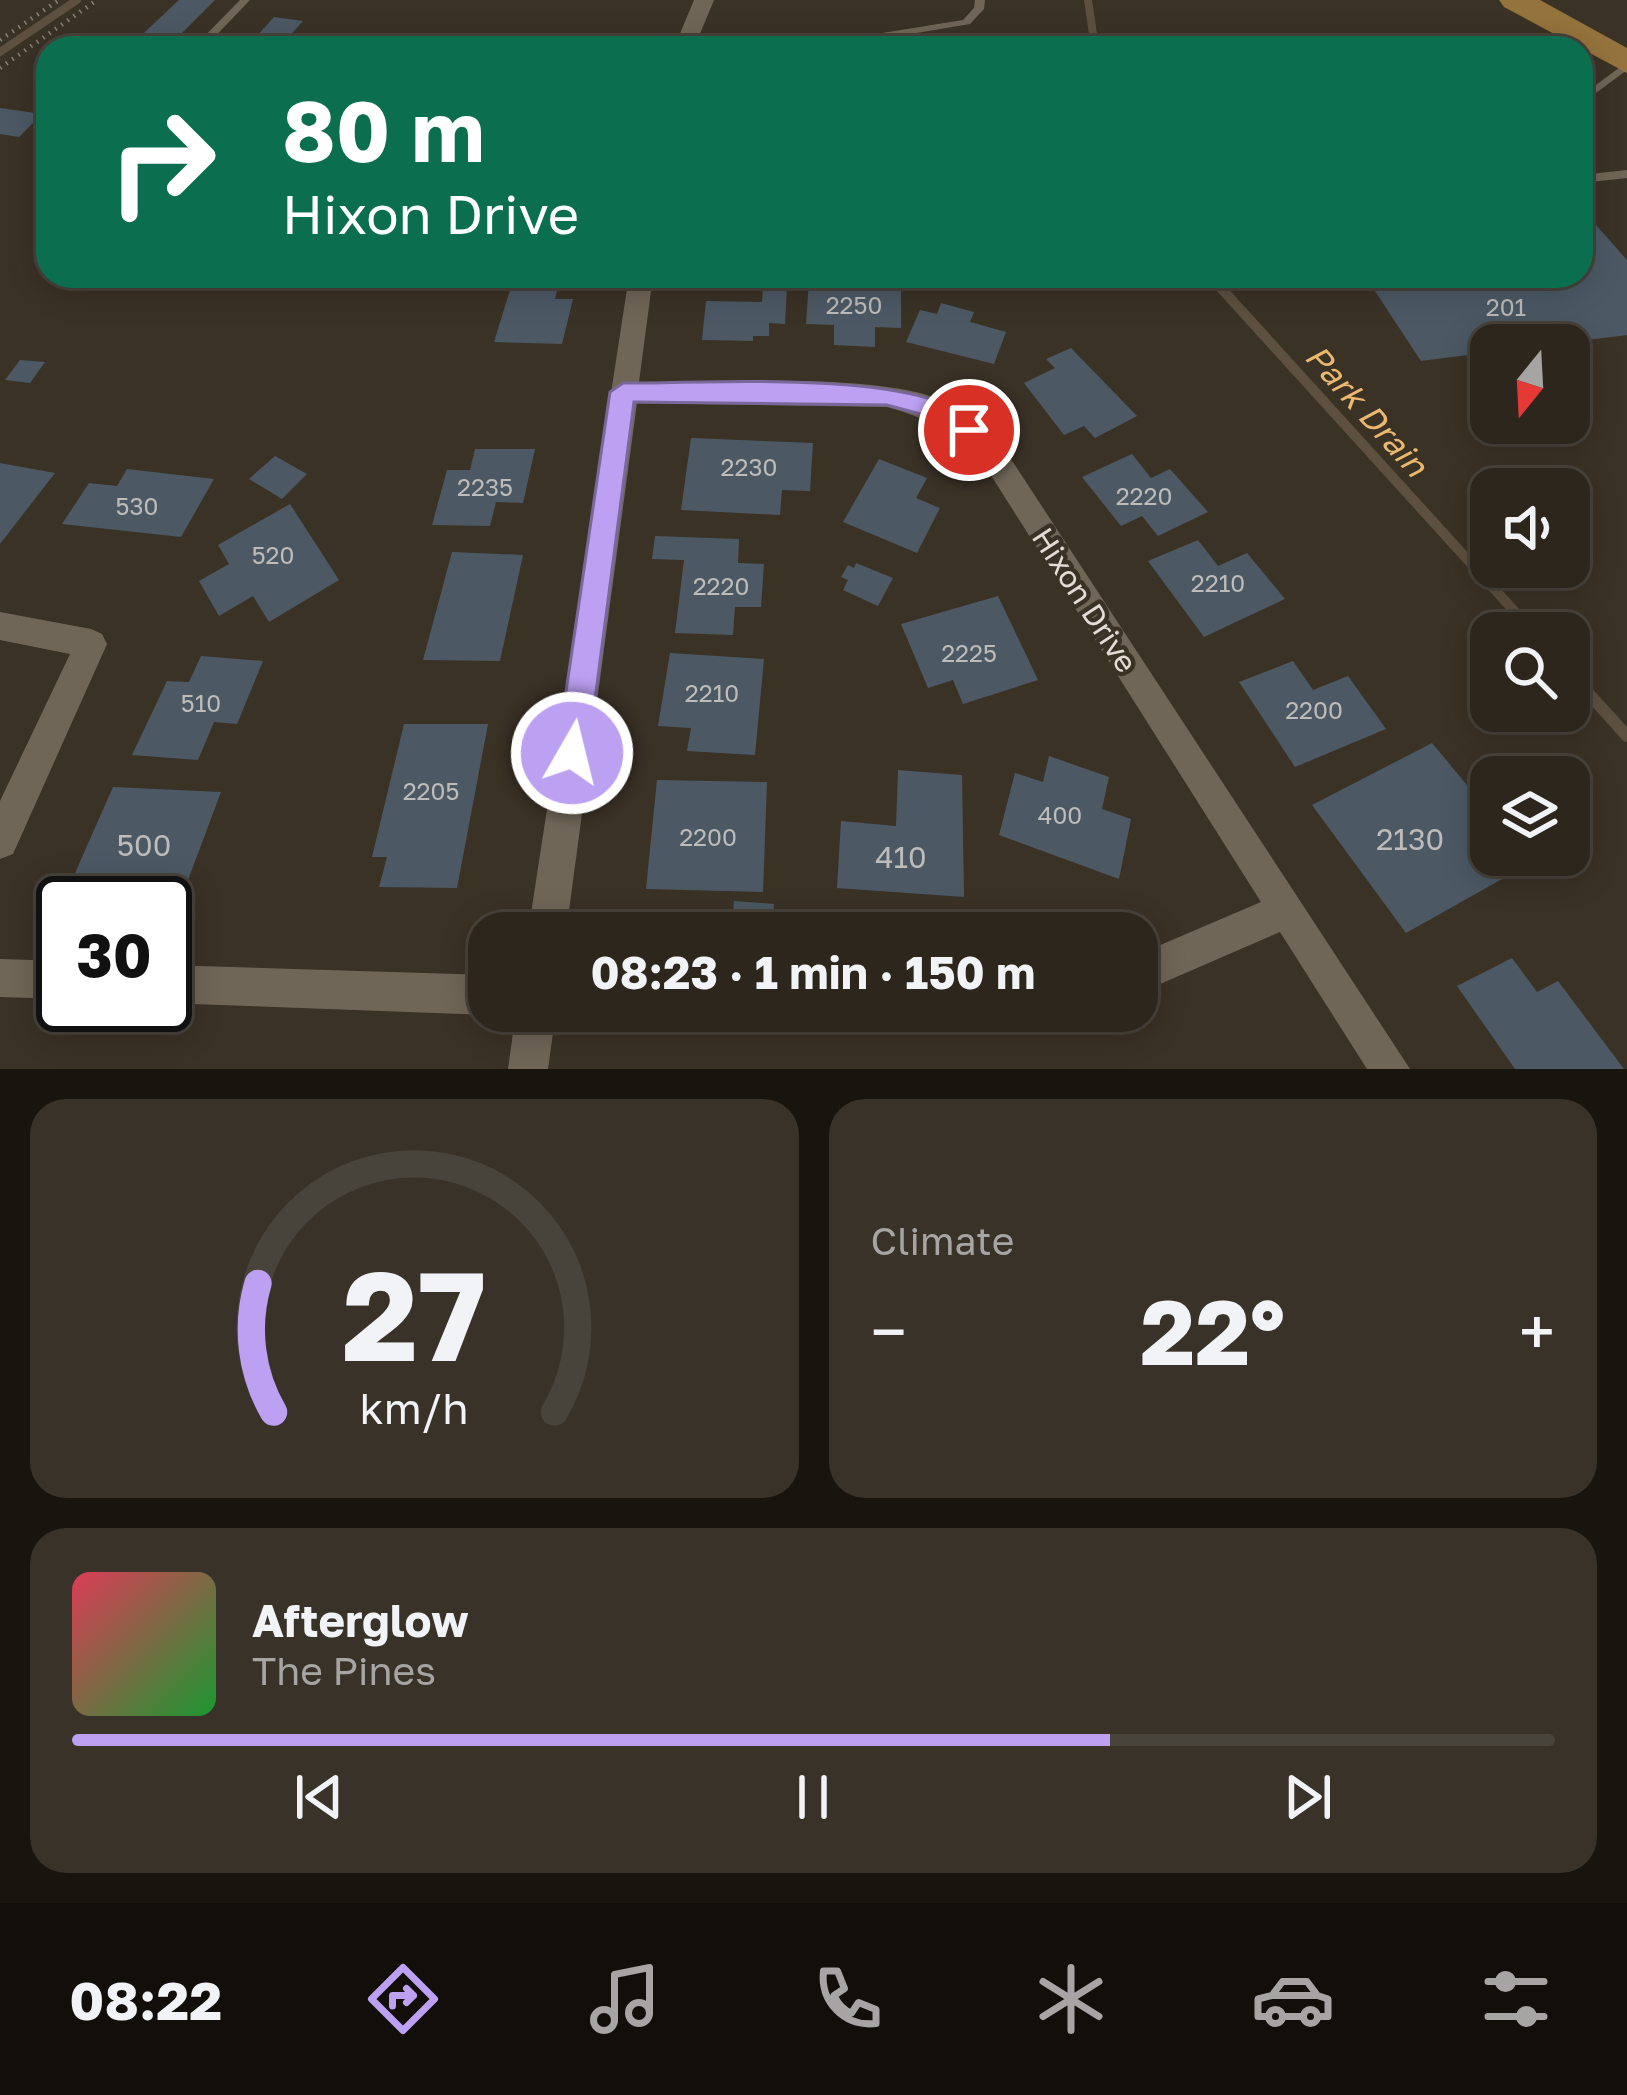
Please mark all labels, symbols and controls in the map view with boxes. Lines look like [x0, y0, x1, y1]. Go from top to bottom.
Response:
text: 80 m [282, 80, 485, 180]
icon: right [84, 84, 240, 240]
text: Hixon Drive [282, 181, 579, 246]
house number: 2250 [826, 290, 882, 319]
house number: 201 [1486, 292, 1526, 321]
north arrow [1470, 324, 1590, 444]
map controls [1470, 324, 1590, 876]
water label: Park Drain [1298, 336, 1437, 485]
pin [918, 379, 1020, 481]
icon: arrive [936, 397, 1002, 463]
house number: 2230 [721, 452, 777, 481]
button: sound [1470, 468, 1590, 588]
house number: 2235 [457, 472, 513, 501]
house number: 2220 [1116, 481, 1172, 510]
house number: 530 [116, 491, 158, 520]
street label: Hixon Drive [1025, 521, 1145, 679]
house number: 520 [252, 540, 294, 569]
house number: 2210 [1191, 568, 1245, 597]
house number: 2220 [693, 571, 749, 600]
button: search [1470, 612, 1590, 732]
house number: 2225 [941, 638, 997, 667]
house number: 2210 [685, 678, 739, 707]
house number: 510 [181, 688, 221, 717]
position arrow [509, 690, 635, 816]
house number: 2200 [1285, 695, 1343, 724]
button: layers [1470, 756, 1590, 876]
house number: 2205 [403, 776, 459, 805]
house number: 400 [1038, 800, 1082, 829]
house number: 2130 [1376, 821, 1444, 857]
house number: 2200 [679, 822, 737, 851]
house number: 500 [117, 827, 171, 863]
house number: 410 [875, 839, 927, 875]
speed limit sign: 30 [36, 876, 192, 1032]
text: 08:23 · 1 min · 150 m [590, 945, 1036, 999]
text: Climate [871, 1217, 1014, 1264]
text: 27 [342, 1239, 486, 1388]
text: 22° [1140, 1277, 1285, 1385]
text: − [871, 1291, 907, 1371]
text: + [1519, 1291, 1555, 1371]
text: km/h [360, 1381, 469, 1432]
text: Afterglow [252, 1593, 469, 1647]
text: The Pines [252, 1647, 436, 1694]
icon: previous [286, 1764, 352, 1830]
icon: pause [780, 1764, 846, 1830]
icon: next [1275, 1764, 1341, 1830]
icon: directions [361, 1957, 445, 2041]
icon: music [583, 1957, 667, 2041]
icon: phone [806, 1957, 890, 2041]
icon: climate [1029, 1957, 1113, 2041]
icon: car [1251, 1957, 1335, 2041]
icon: filters [1474, 1957, 1558, 2041]
text: 08:22 [69, 1967, 222, 2032]

